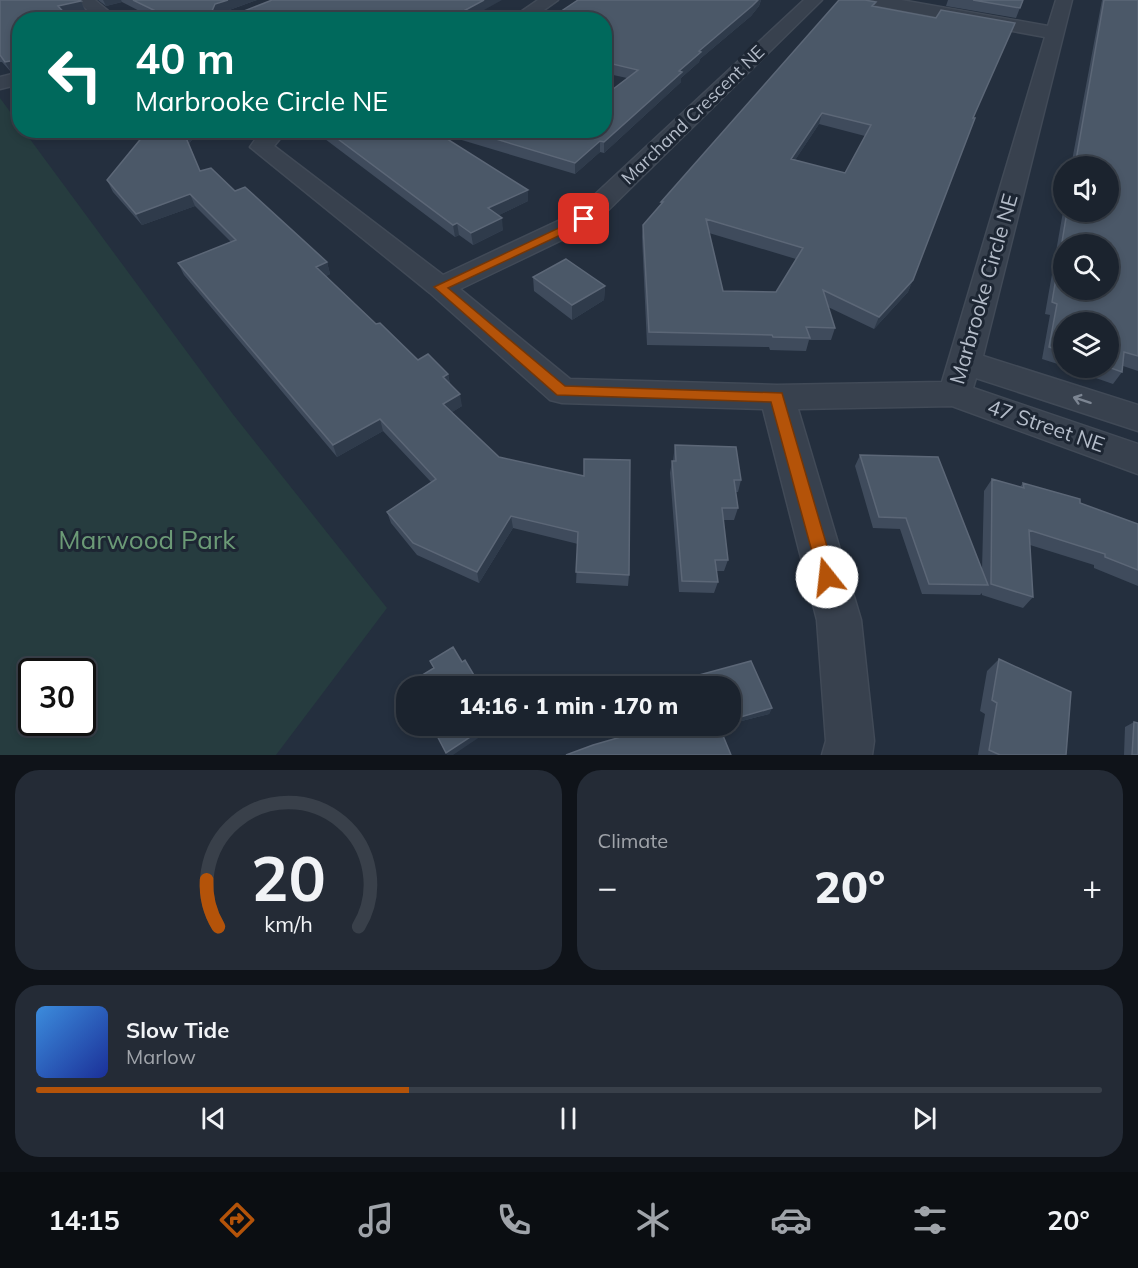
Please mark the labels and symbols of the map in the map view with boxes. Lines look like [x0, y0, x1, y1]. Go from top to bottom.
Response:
street label: Marchand Crescent NE [616, 40, 769, 189]
street label: Marbrooke Circle NE [943, 190, 1023, 387]
pin [558, 193, 609, 244]
street label: 47 Street NE [984, 393, 1108, 457]
one-way arrow [1073, 393, 1092, 404]
park label: Marwood Park [58, 523, 236, 556]
position arrow [795, 545, 859, 609]
speed limit sign: 30 [18, 658, 96, 736]

